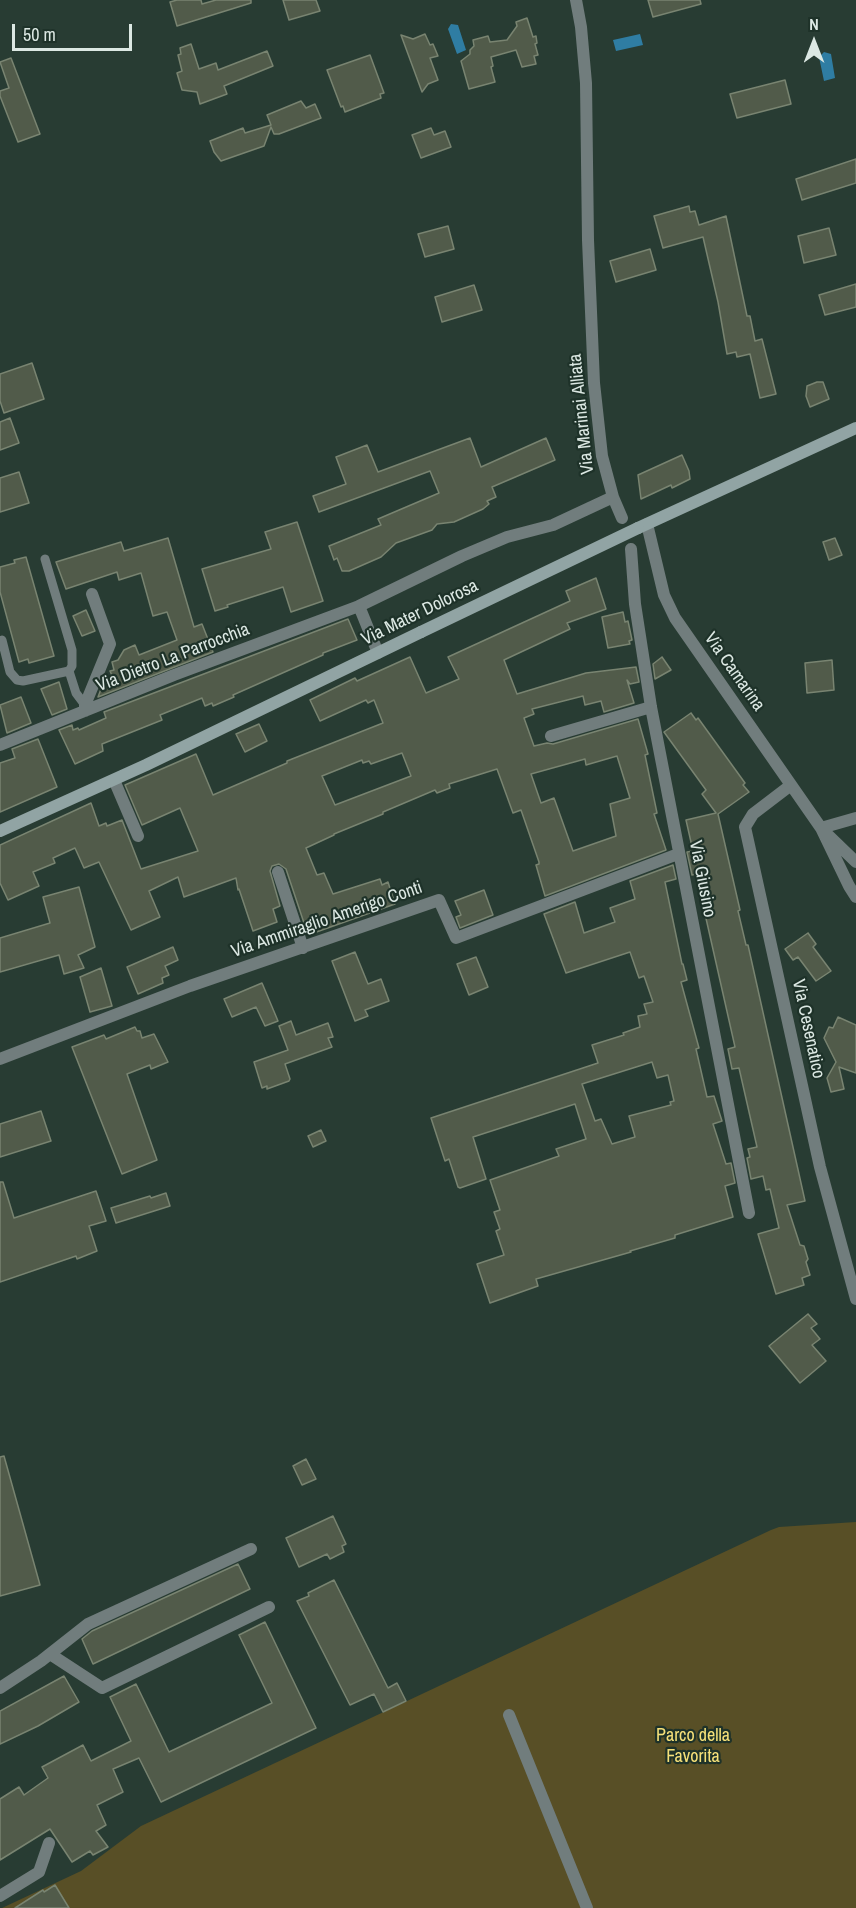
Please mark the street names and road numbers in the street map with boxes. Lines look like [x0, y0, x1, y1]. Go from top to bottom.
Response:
street label: Via Marinai Alliata [565, 353, 599, 475]
street label: Via Mater Dolorosa [358, 575, 482, 651]
street label: Via Dietro La Parrocchia [93, 619, 253, 697]
street label: Via Camarina [699, 629, 769, 715]
street label: Via Giusino [684, 839, 720, 919]
street label: Via Ammiraglio Amerigo Conti [229, 877, 425, 963]
street label: Via Cesenatico [787, 978, 829, 1080]

